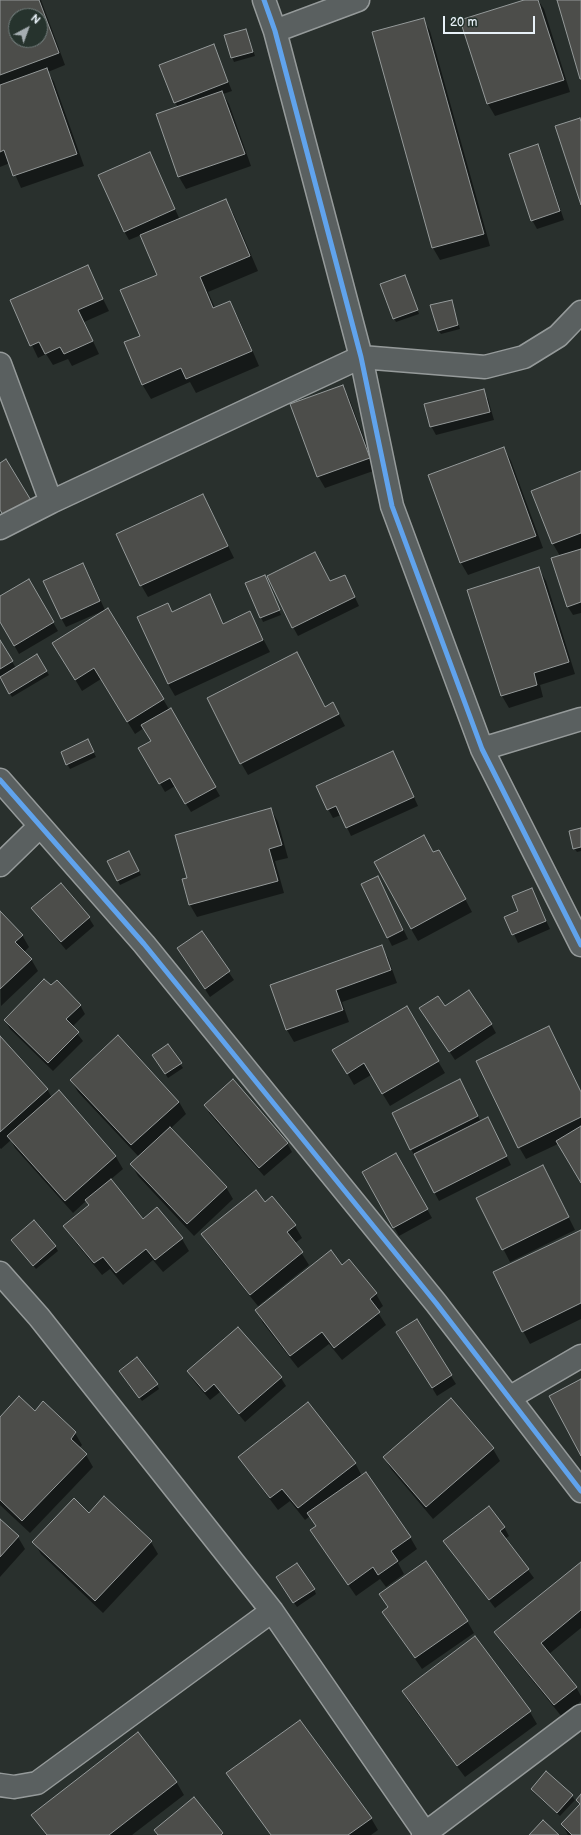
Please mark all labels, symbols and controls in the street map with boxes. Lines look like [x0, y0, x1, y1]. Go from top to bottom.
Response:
north arrow [8, 8, 48, 48]
scale bar [445, 8, 537, 34]
text: N [28, 12, 43, 27]
text: 20 m [450, 15, 477, 30]

